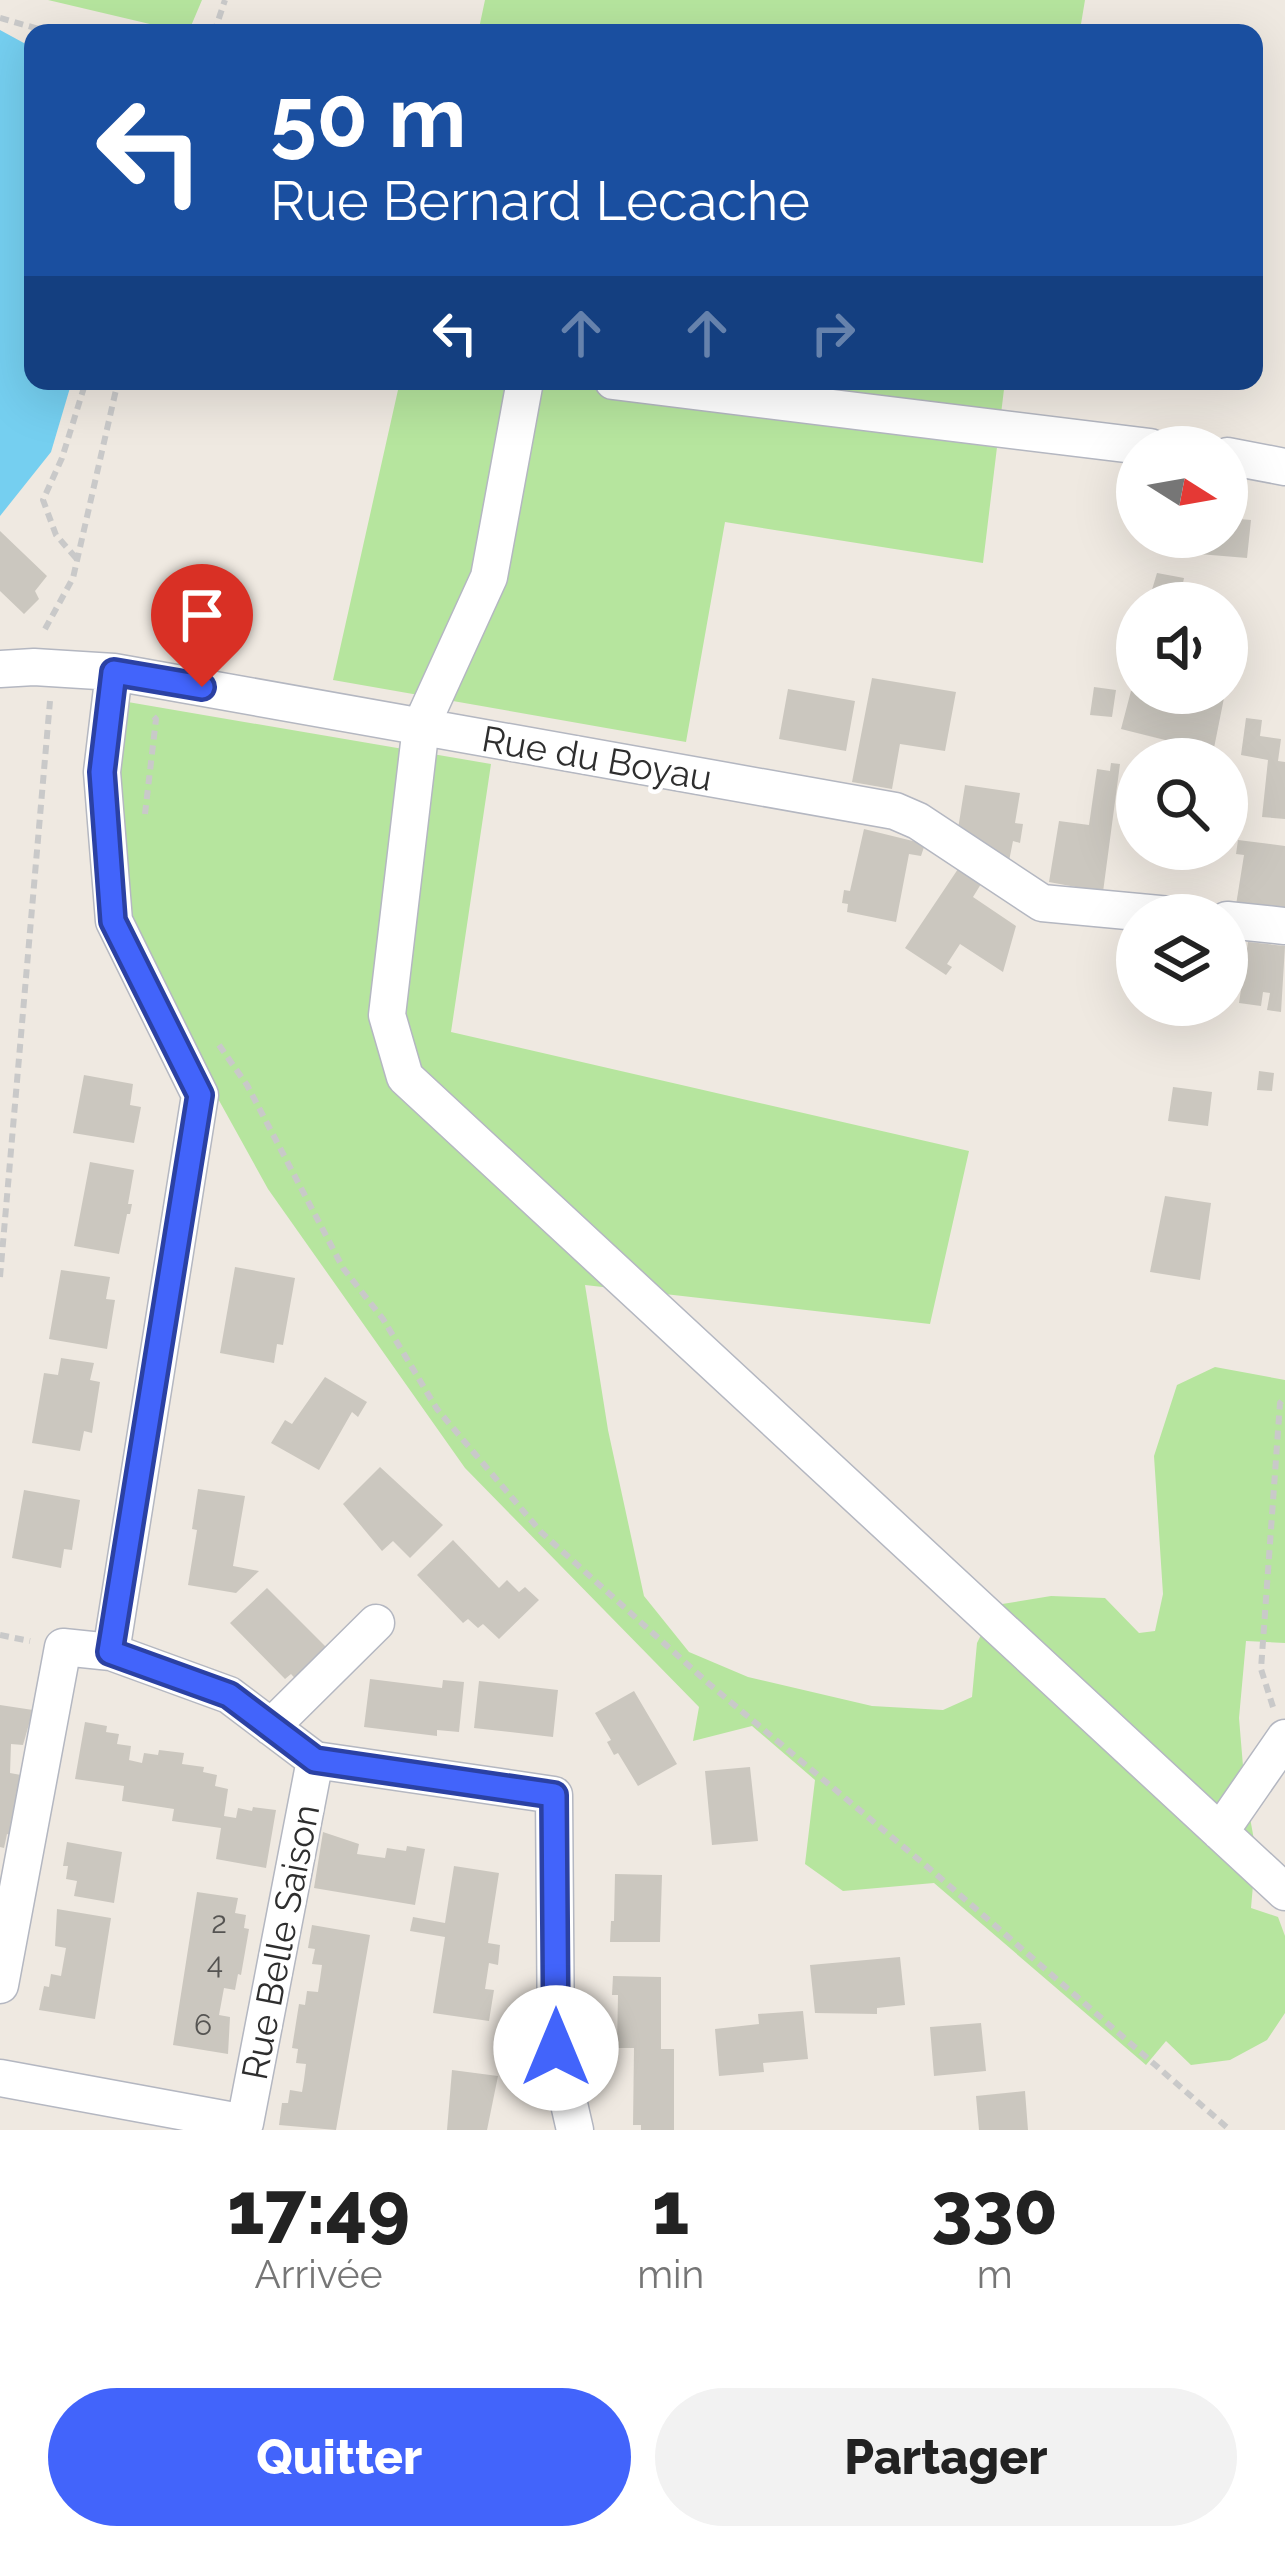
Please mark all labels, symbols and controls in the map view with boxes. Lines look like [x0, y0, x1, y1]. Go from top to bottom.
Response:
text: 50 m [270, 68, 466, 167]
icon: left [72, 72, 228, 228]
text: Rue Bernard Lecache [270, 169, 810, 233]
icon: left [422, 300, 488, 366]
icon: ahead [548, 300, 614, 366]
icon: ahead [674, 300, 740, 366]
icon: right [800, 300, 866, 366]
north arrow [1116, 426, 1248, 558]
map controls [1116, 426, 1248, 1026]
pin [151, 564, 253, 687]
icon: arrive [169, 582, 235, 648]
button: sound [1116, 582, 1248, 714]
street label: Rue du Boyau [479, 717, 715, 799]
button: search [1116, 738, 1248, 870]
button: layers [1116, 894, 1248, 1026]
street label: Rue Belle Saison [233, 1801, 327, 2083]
house number: 2 [211, 1905, 227, 1940]
house number: 4 [207, 1946, 223, 1981]
position arrow [493, 1985, 619, 2111]
house number: 6 [194, 2007, 212, 2042]
text: 17:49 [227, 2166, 410, 2251]
text: 1 [652, 2166, 689, 2251]
text: 330 [932, 2166, 1058, 2251]
text: Arrivée [255, 2251, 383, 2297]
text: min [637, 2251, 704, 2297]
text: m [977, 2251, 1013, 2297]
button: Quitter [48, 2388, 631, 2526]
button: Partager [655, 2388, 1237, 2526]

